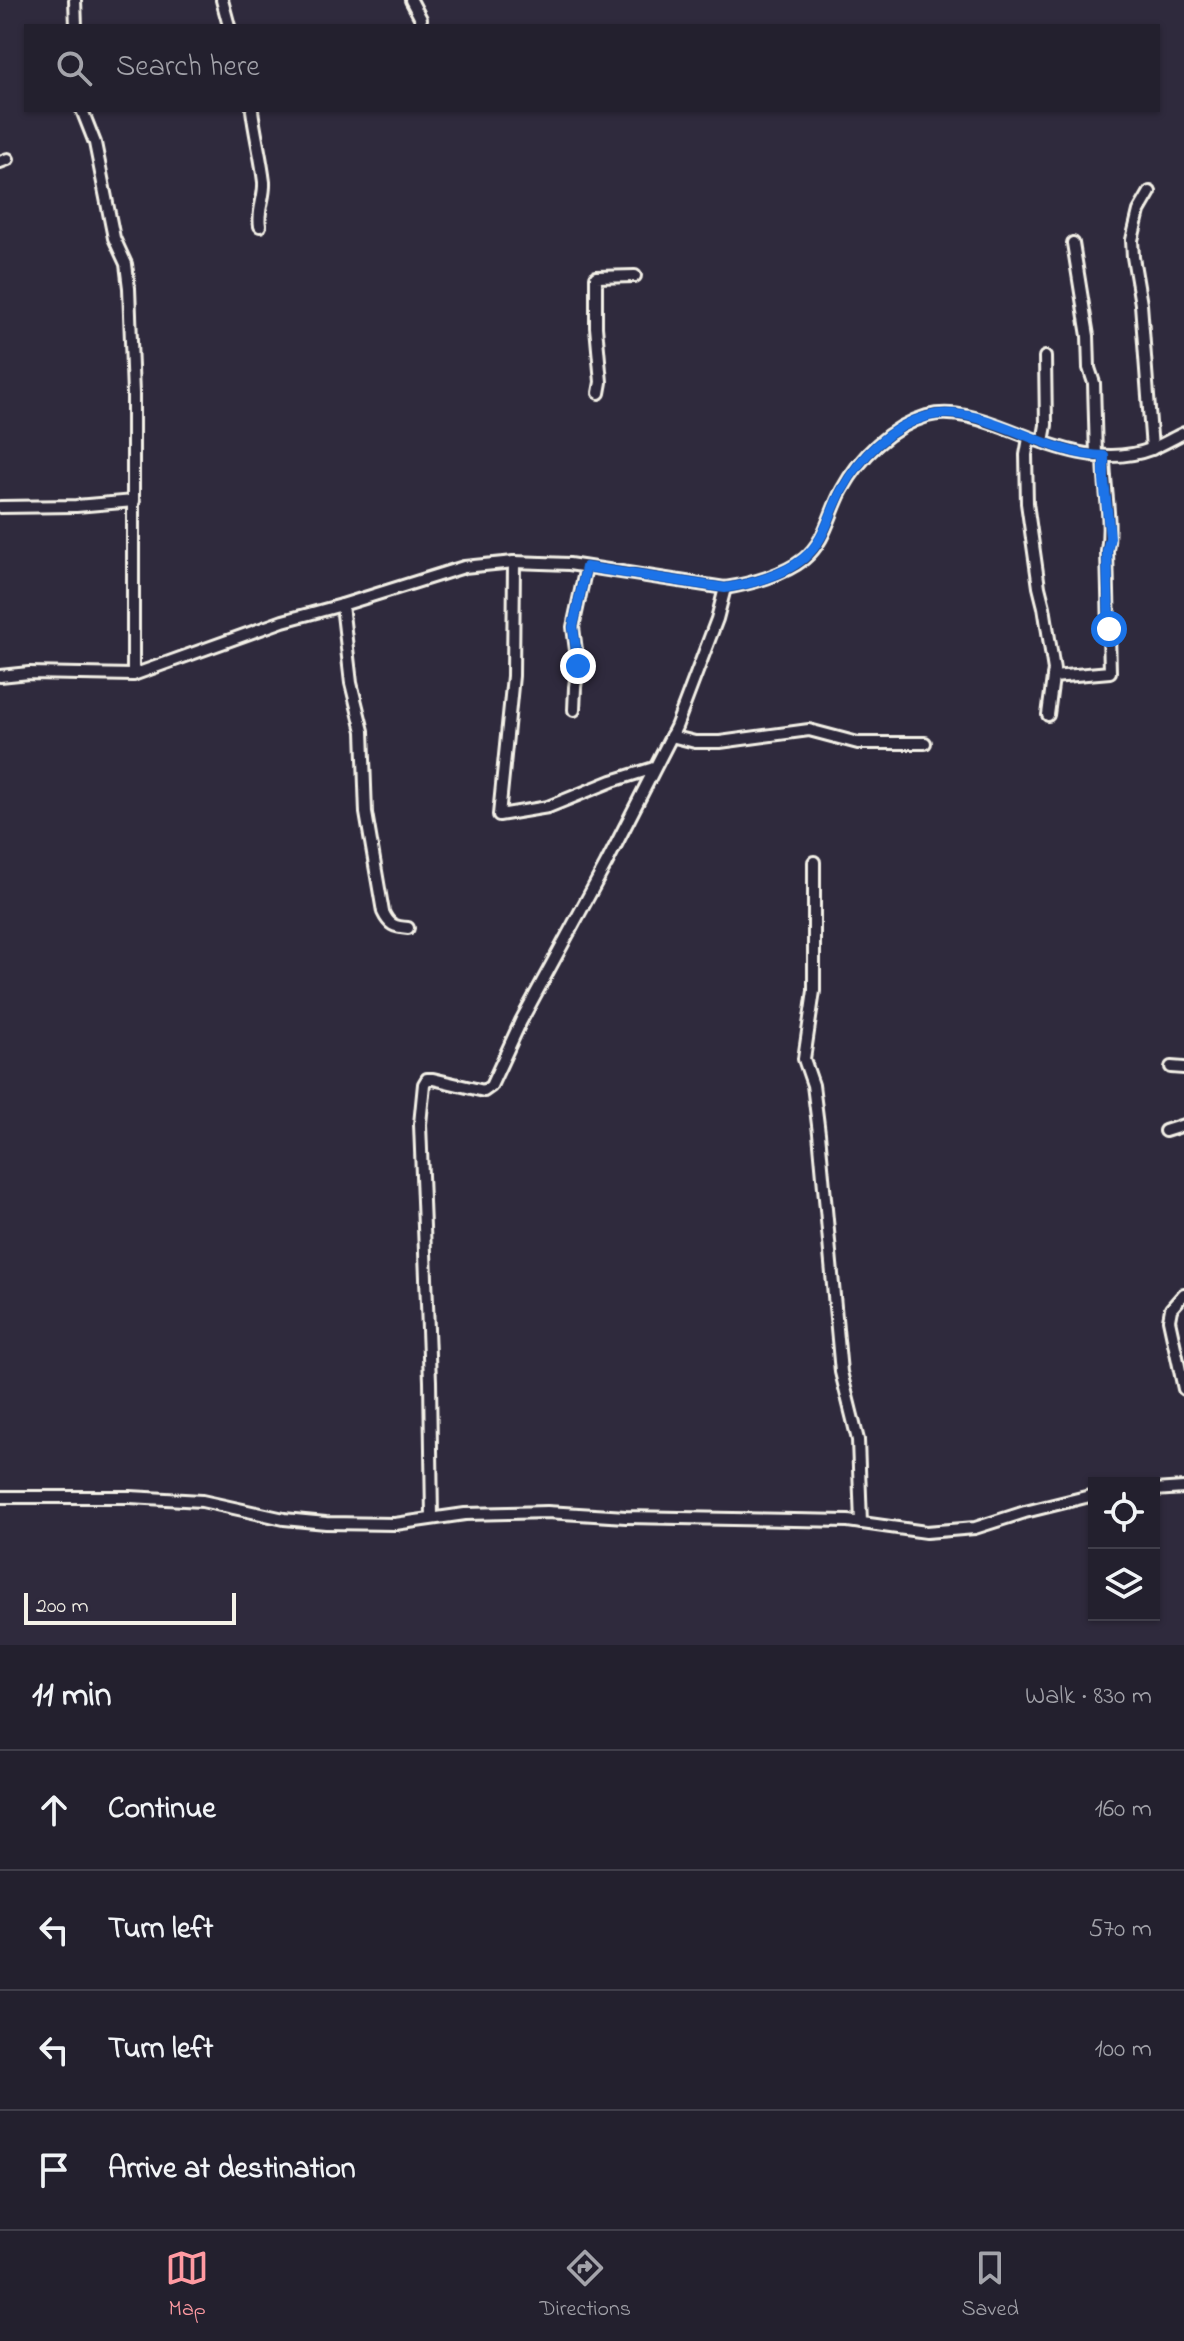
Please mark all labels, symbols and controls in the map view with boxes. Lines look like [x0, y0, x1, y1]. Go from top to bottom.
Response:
search box [24, 24, 1160, 112]
icon: search [52, 46, 96, 90]
text: Search here [116, 46, 260, 90]
route start [1091, 611, 1127, 647]
route end [560, 648, 596, 684]
map controls [1088, 1477, 1160, 1621]
button: locate [1088, 1477, 1160, 1549]
button: layers [1088, 1549, 1160, 1621]
scale bar [24, 1589, 236, 1625]
text: 200 m [36, 1591, 89, 1623]
text: 11 min [32, 1672, 111, 1722]
text: Walk · 830 m [1025, 1678, 1152, 1716]
icon: ahead [32, 1788, 76, 1832]
text: Continue [108, 1788, 216, 1832]
text: 160 m [1094, 1791, 1152, 1829]
icon: left [32, 1908, 76, 1952]
text: Turn left [108, 1908, 213, 1952]
text: 570 m [1089, 1911, 1152, 1949]
icon: left [32, 2028, 76, 2072]
text: Turn left [108, 2028, 213, 2072]
text: 100 m [1095, 2031, 1152, 2069]
icon: arrive [32, 2148, 76, 2192]
text: Arrive at destination [108, 2148, 356, 2192]
tab: Map [165, 2246, 209, 2326]
tab: Directions [540, 2246, 631, 2326]
tab: Saved [961, 2246, 1019, 2326]

